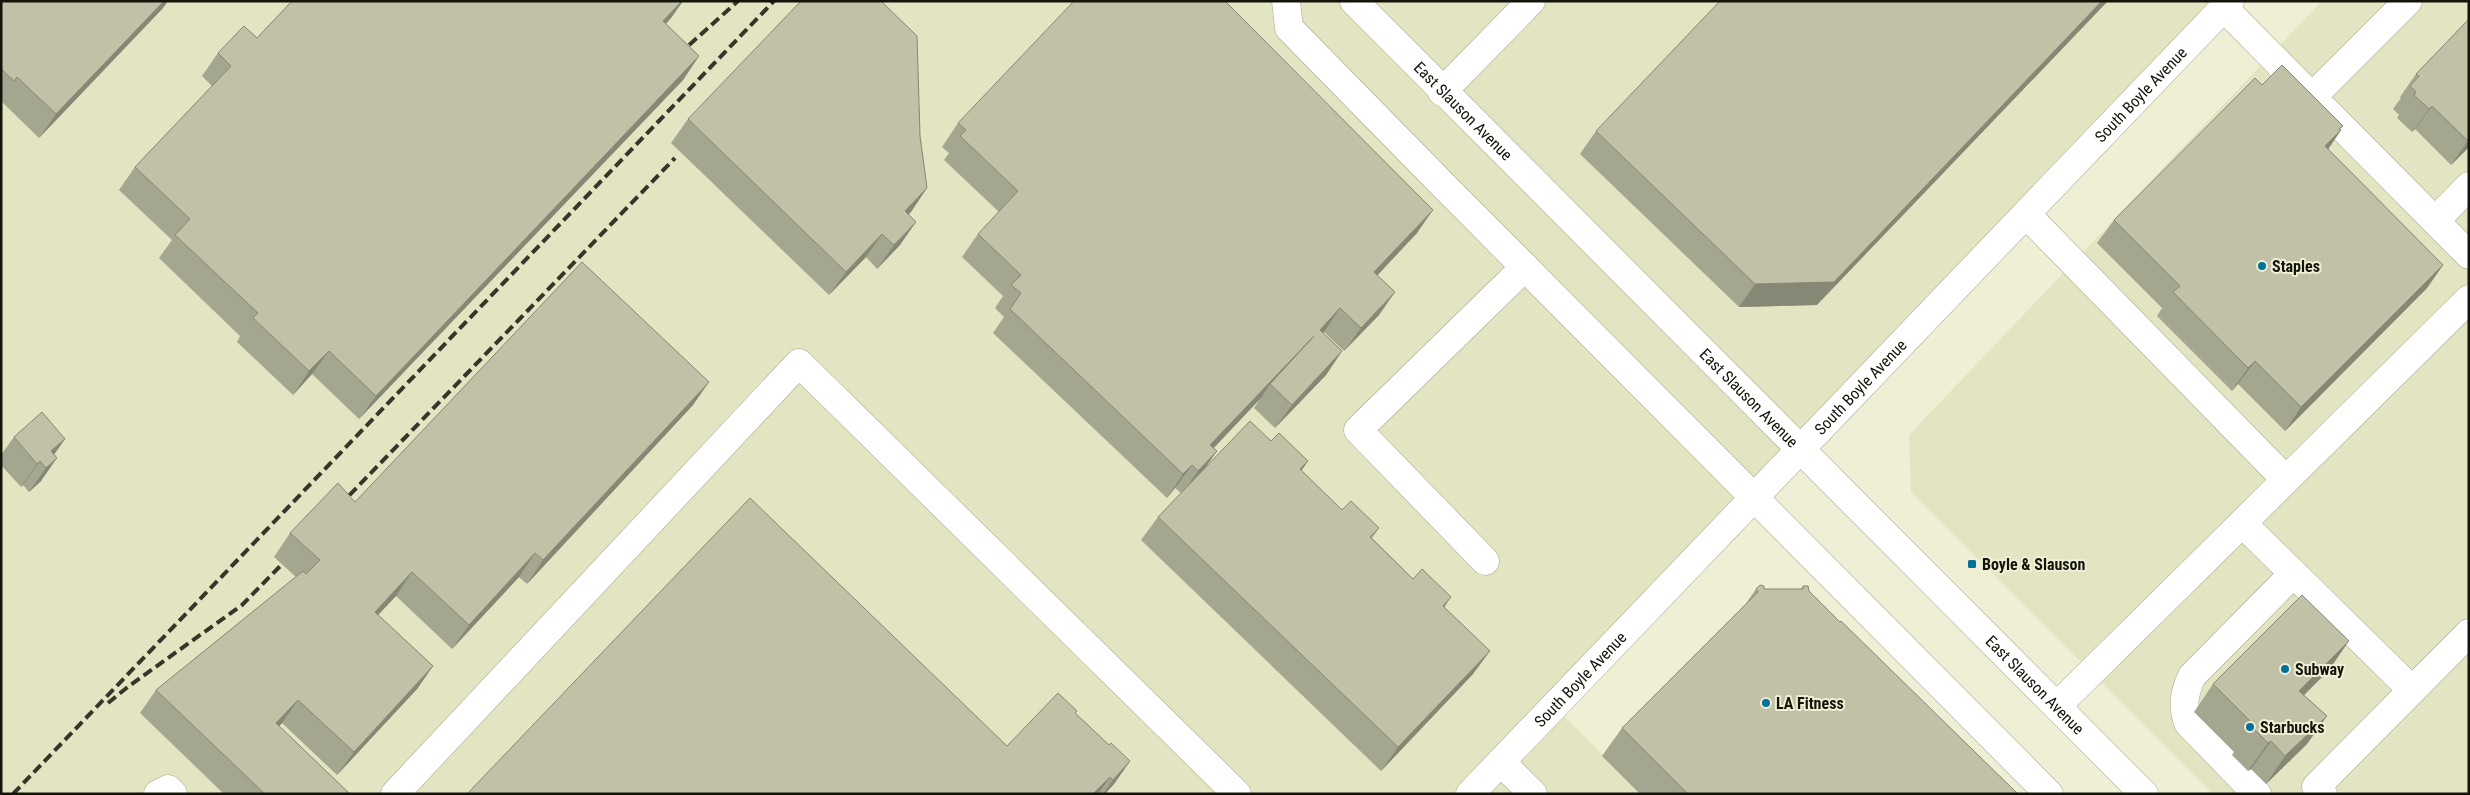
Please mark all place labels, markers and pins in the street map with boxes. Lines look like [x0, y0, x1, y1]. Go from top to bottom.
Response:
place label: Staples [2272, 257, 2320, 276]
marker: Staples [2256, 260, 2268, 272]
place label: Boyle & Slauson [1982, 555, 2086, 574]
marker: Boyle & Slauson [1966, 558, 1978, 570]
place label: Subway [2295, 660, 2344, 679]
marker: Subway [2279, 663, 2291, 675]
place label: LA Fitness [1776, 694, 1844, 713]
marker: LA Fitness [1760, 697, 1772, 709]
place label: Starbucks [2260, 718, 2324, 737]
marker: Starbucks [2244, 721, 2256, 733]

